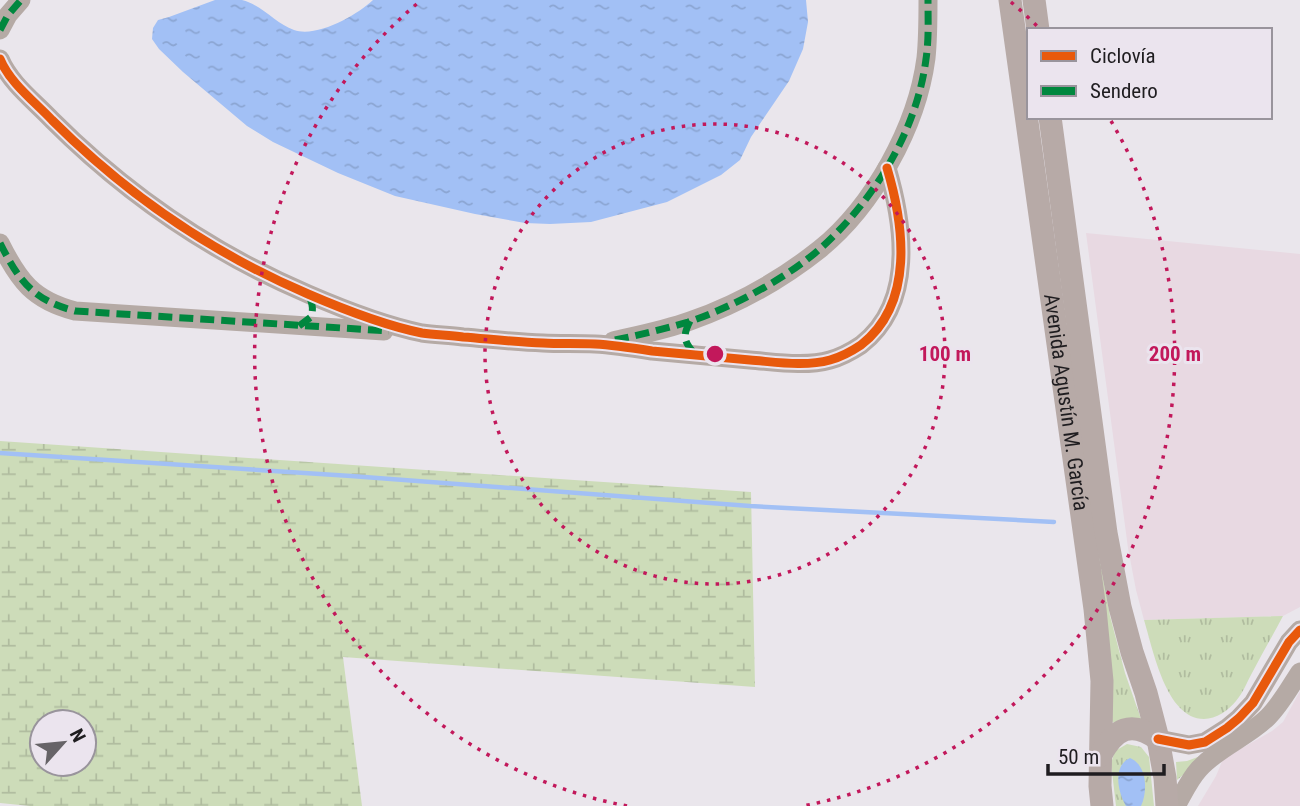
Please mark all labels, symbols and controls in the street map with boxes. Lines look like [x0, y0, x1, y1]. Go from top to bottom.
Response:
legend [1027, 28, 1272, 119]
text: Ciclovía [1090, 44, 1156, 68]
text: Sendero [1090, 79, 1158, 103]
street label: Avenida Agustín M. García [1039, 292, 1093, 512]
centre of rings [703, 342, 727, 366]
text: 100 m [919, 342, 971, 366]
text: 200 m [1149, 342, 1201, 366]
north arrow [28, 708, 98, 778]
text: N [65, 725, 91, 746]
scale bar [1048, 732, 1164, 776]
text: 50 m [1058, 745, 1099, 769]

